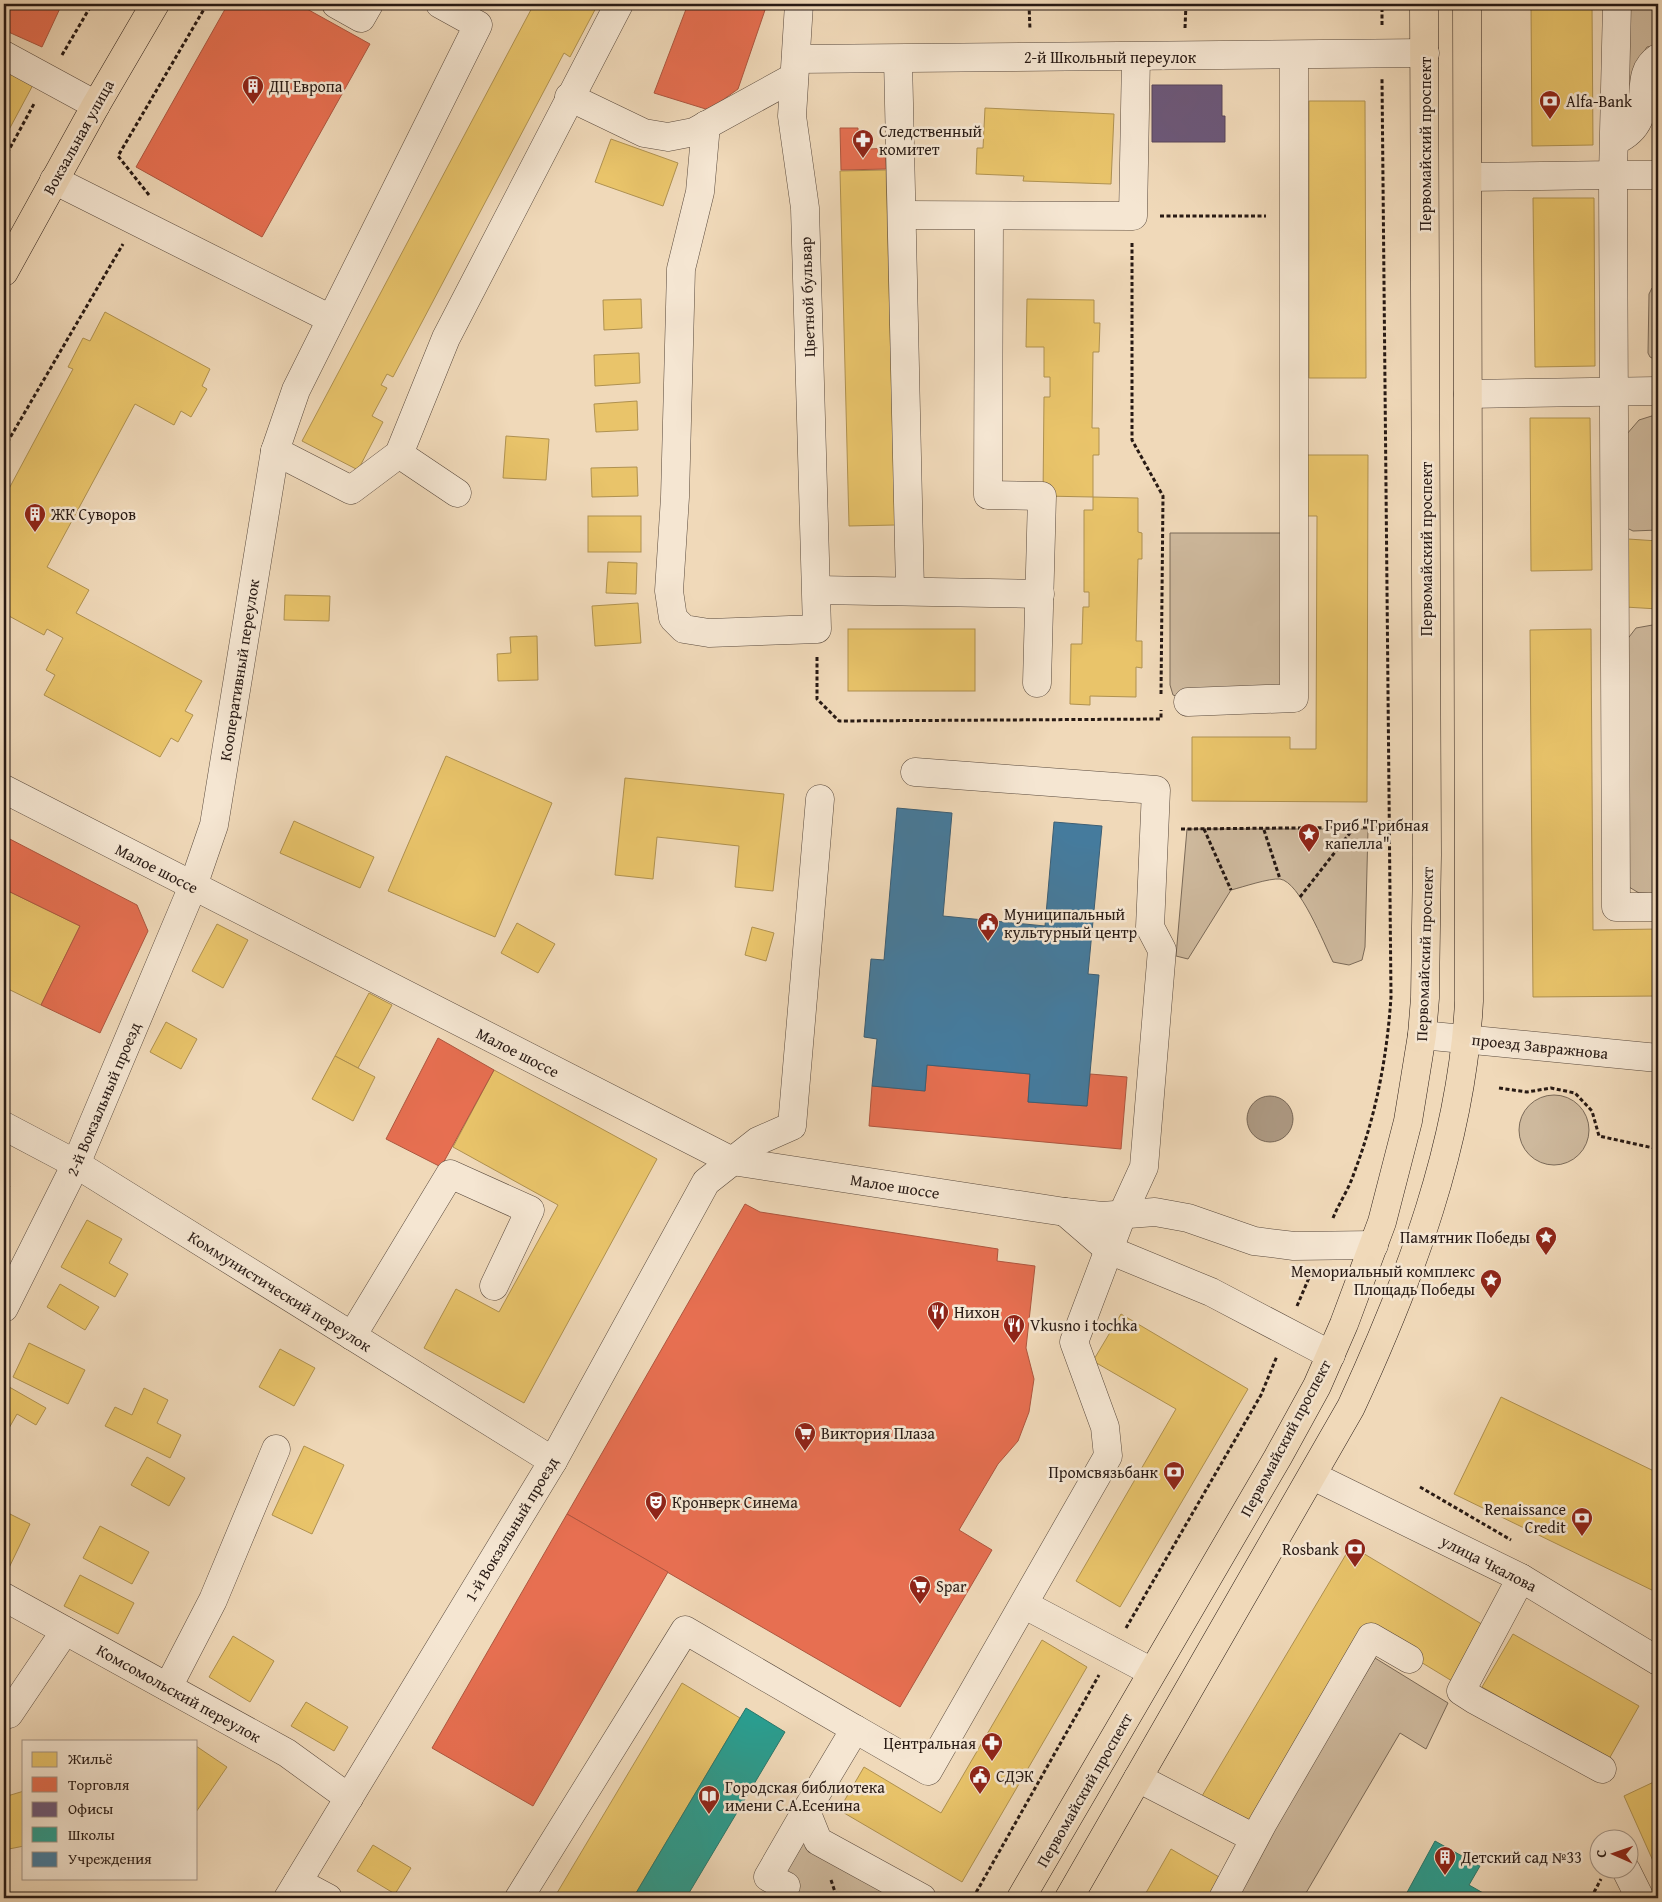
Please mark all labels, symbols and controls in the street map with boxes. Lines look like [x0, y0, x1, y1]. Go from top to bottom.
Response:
street label: 2-й Школьный переулок [1024, 45, 1197, 69]
street label: Первомайский проспект [1413, 56, 1437, 231]
building icon: ДЦ Европа [241, 74, 265, 105]
place label: ДЦ Европа [268, 74, 343, 98]
street label: Вокзальная улица [36, 75, 120, 199]
bank icon: Alfa-Bank [1538, 89, 1562, 120]
place label: Alfa-Bank [1566, 89, 1633, 113]
place label: Следственный комитет [879, 119, 983, 161]
pharmacy icon: Следственный комитет [851, 128, 875, 159]
street label: Цветной бульвар [793, 236, 821, 358]
street label: Первомайский проспект [1414, 461, 1438, 636]
building icon: ЖК Суворов [23, 502, 47, 533]
place label: ЖК Суворов [50, 502, 136, 526]
street label: Кооперативный переулок [213, 577, 265, 763]
place label: Гриб "Грибная капелла" [1325, 813, 1429, 855]
place icon: Гриб "Грибная капелла" [1297, 822, 1321, 853]
street label: Малое шоссе [111, 837, 203, 899]
street label: Первомайский проспект [1409, 866, 1439, 1042]
place label: Муниципальный культурный центр [1004, 902, 1138, 944]
public building icon: Муниципальный культурный центр [976, 911, 1000, 942]
street label: 2-й Вокзальный проезд [60, 1018, 146, 1180]
street label: Малое шоссе [472, 1021, 564, 1083]
street label: проезд Завражнова [1471, 1027, 1610, 1065]
street label: Малое шоссе [849, 1167, 941, 1205]
street label: Коммунистический переулок [184, 1225, 377, 1358]
place label: Памятник Победы [1400, 1225, 1530, 1249]
place icon: Памятник Победы [1534, 1225, 1558, 1256]
place label: Мемориальный комплекс Площадь Победы [1291, 1259, 1475, 1301]
place icon: Мемориальный комплекс Площадь Победы [1479, 1268, 1503, 1299]
restaurant icon: Нихон [926, 1300, 950, 1331]
place label: Нихон [954, 1300, 1000, 1324]
restaurant icon: Vkusno i tochka [1002, 1313, 1026, 1344]
place label: Vkusno i tochka [1030, 1313, 1138, 1337]
street label: Первомайский проспект [1233, 1355, 1337, 1521]
supermarket icon: Виктория Плаза [793, 1421, 817, 1452]
place label: Виктория Плаза [821, 1421, 935, 1445]
street label: 1-й Вокзальный проезд [458, 1452, 564, 1606]
place label: Промсвязьбанк [1048, 1460, 1159, 1484]
bank icon: Промсвязьбанк [1162, 1460, 1186, 1491]
theatre icon: Кронверк Синема [644, 1490, 668, 1521]
place label: Кронверк Синема [672, 1490, 798, 1514]
place label: Renaissance Credit [1484, 1497, 1566, 1539]
bank icon: Renaissance Credit [1570, 1506, 1594, 1537]
street label: улица Чкалова [1436, 1528, 1542, 1598]
place label: Rosbank [1282, 1537, 1340, 1561]
bank icon: Rosbank [1343, 1537, 1367, 1568]
supermarket icon: Spar [908, 1574, 932, 1605]
place label: Spar [936, 1574, 967, 1598]
street label: Комсомольский переулок [92, 1638, 266, 1749]
street label: Первомайский проспект [1030, 1708, 1138, 1872]
place label: Центральная [884, 1731, 976, 1755]
pharmacy icon: Центральная [980, 1731, 1004, 1762]
legend [22, 1740, 198, 1880]
text: Жильё [67, 1748, 113, 1769]
public building icon: СДЭК [968, 1764, 992, 1795]
place label: СДЭК [996, 1764, 1034, 1788]
text: Торговля [68, 1774, 130, 1795]
place label: Городская библиотека имени С.А.Есенина [725, 1775, 885, 1817]
library icon: Городская библиотека имени С.А.Есенина [697, 1784, 721, 1815]
text: Офисы [68, 1798, 114, 1819]
text: Школы [68, 1824, 115, 1845]
north arrow [1590, 1830, 1640, 1880]
building icon: Детский сад №33 [1433, 1845, 1457, 1876]
place label: Детский сад №33 [1460, 1845, 1582, 1869]
text: Учреждения [68, 1848, 152, 1869]
text: С [1591, 1849, 1611, 1858]

